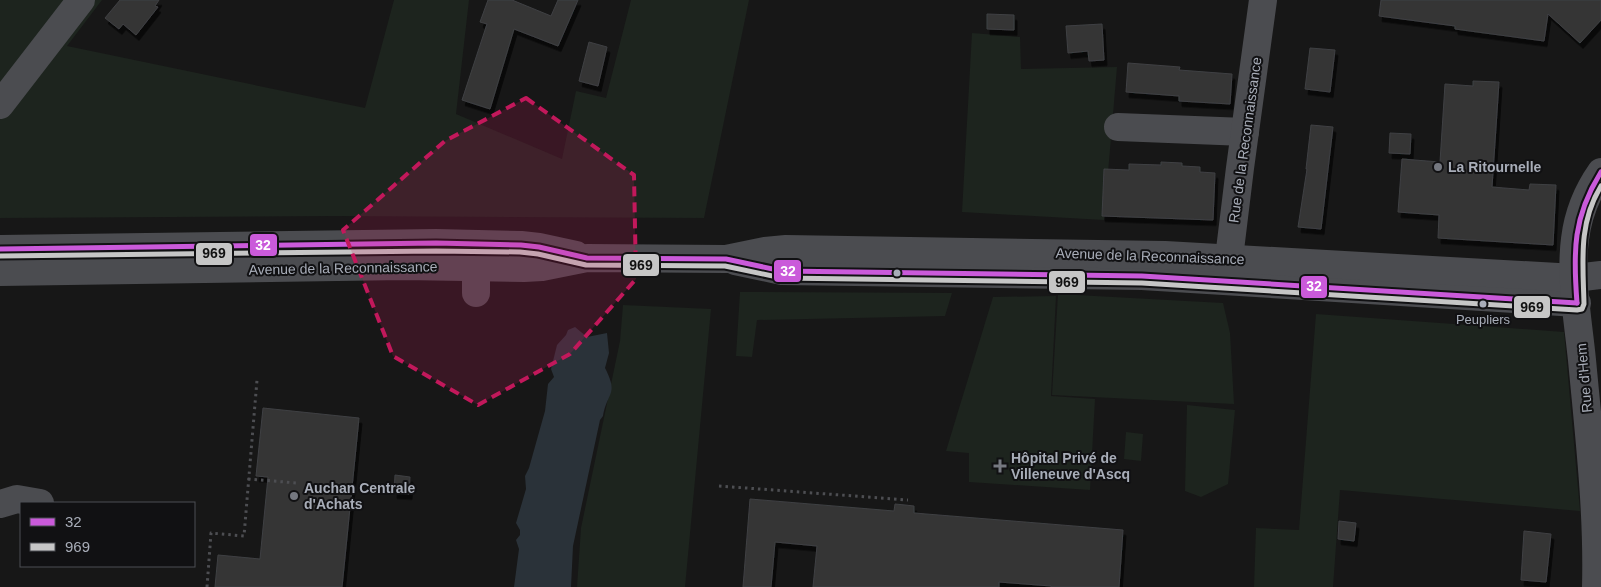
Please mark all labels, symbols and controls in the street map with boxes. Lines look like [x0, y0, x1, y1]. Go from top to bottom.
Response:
street label: Rue de la Reconnaissance [1225, 56, 1265, 224]
place label: La Ritournelle [1448, 159, 1542, 175]
marker: La Ritournelle [1432, 161, 1444, 173]
line badge: 32 [249, 233, 278, 257]
text: 32 [255, 237, 271, 253]
line badge: 969 [195, 242, 233, 266]
text: 969 [202, 245, 226, 261]
street label: Avenue de la Reconnaissance [1055, 245, 1245, 267]
line badge: 969 [622, 253, 660, 277]
text: 969 [629, 257, 653, 273]
street label: Avenue de la Reconnaissance [248, 258, 438, 278]
line badge: 32 [773, 259, 802, 283]
text: 32 [780, 263, 796, 279]
unlabelled marker [892, 268, 902, 278]
line badge: 969 [1048, 270, 1086, 294]
text: 969 [1055, 274, 1079, 290]
line badge: 32 [1300, 275, 1328, 299]
text: 32 [1306, 278, 1322, 294]
line badge: 969 [1513, 295, 1551, 319]
marker: Peupliers [1478, 299, 1488, 309]
text: 969 [1520, 299, 1544, 315]
place label: Peupliers [1456, 312, 1511, 327]
street label: Rue d'Hem [1573, 343, 1595, 413]
place label: Hôpital Privé de Villeneuve d'Ascq [1011, 450, 1130, 482]
marker: Hôpital Privé de Villeneuve d'Ascq [993, 459, 1007, 473]
place label: Auchan Centrale d'Achats [304, 480, 415, 512]
marker: Auchan Centrale d'Achats [288, 490, 300, 502]
legend [20, 502, 195, 567]
text: 32 [65, 513, 82, 530]
text: 969 [65, 538, 90, 555]

